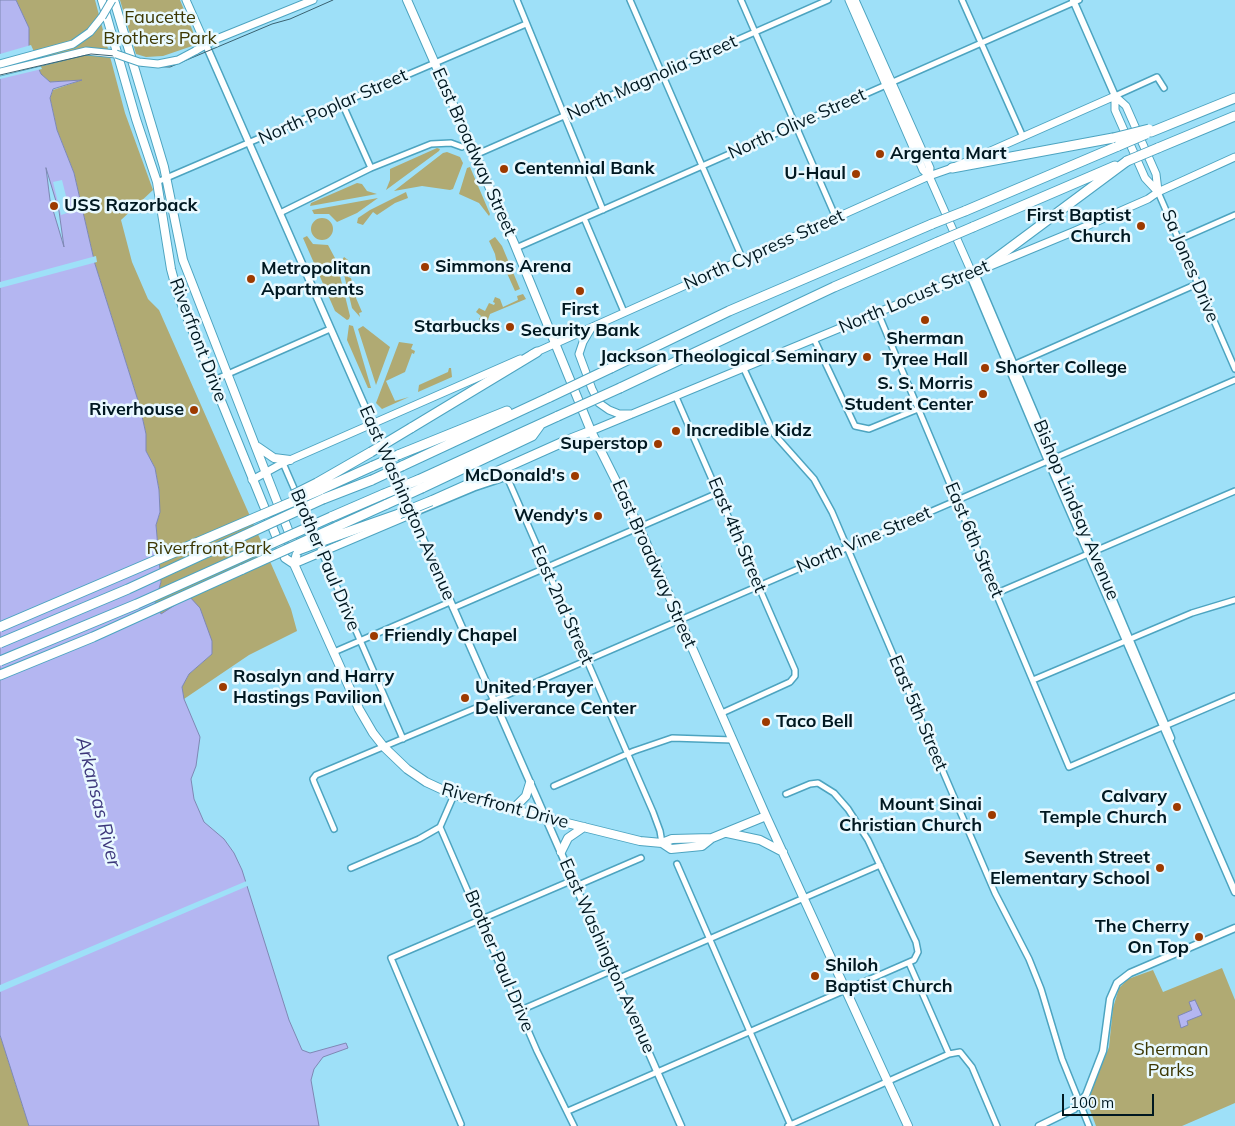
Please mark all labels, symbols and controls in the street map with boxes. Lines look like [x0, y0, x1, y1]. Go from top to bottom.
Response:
park label: Faucette Brothers Park [103, 7, 217, 50]
street label: North Magnolia Street [564, 31, 740, 125]
street label: North Poplar Street [255, 64, 411, 150]
street label: East Broadway Street [427, 65, 521, 239]
street label: North Olive Street [725, 84, 869, 164]
place label: Argenta Mart [890, 143, 1006, 165]
marker: Argenta Mart [874, 148, 886, 160]
place label: Centennial Bank [514, 158, 655, 180]
marker: Centennial Bank [498, 163, 510, 175]
place label: U-Haul [784, 163, 846, 185]
marker: U-Haul [850, 168, 862, 180]
place label: USS Razorback [64, 195, 198, 217]
marker: USS Razorback [48, 200, 60, 212]
street label: North Cypress Street [681, 205, 847, 295]
place label: First Baptist Church [1026, 205, 1131, 248]
street label: Sa Jones Drive [1157, 206, 1223, 326]
marker: First Baptist Church [1135, 220, 1147, 232]
place label: Simmons Arena [435, 256, 571, 278]
street label: North Locust Street [836, 256, 992, 338]
place label: Metropolitan Apartments [261, 258, 371, 300]
marker: Simmons Arena [419, 261, 431, 273]
marker: Metropolitan Apartments [245, 273, 257, 285]
street label: Riverfront Drive [164, 275, 232, 405]
marker: First Security Bank [574, 285, 586, 297]
place label: First Security Bank [520, 299, 640, 342]
marker: Sherman Tyree Hall [919, 314, 931, 326]
place label: Starbucks [414, 316, 500, 338]
marker: Starbucks [504, 321, 516, 333]
place label: Sherman Tyree Hall [882, 328, 968, 370]
place label: Jackson Theological Seminary [600, 346, 857, 368]
marker: Jackson Theological Seminary [861, 351, 873, 363]
place label: Shorter College [995, 357, 1127, 379]
marker: Shorter College [979, 362, 991, 374]
place label: S. S. Morris Student Center [844, 373, 973, 416]
marker: S. S. Morris Student Center [977, 388, 989, 400]
place label: Riverhouse [89, 399, 184, 421]
street label: East Washington Avenue [354, 402, 460, 604]
marker: Riverhouse [188, 404, 200, 416]
street label: Bishop Lindsay Avenue [1028, 417, 1124, 603]
place label: Incredible Kidz [686, 420, 812, 442]
marker: Incredible Kidz [670, 425, 682, 437]
place label: Superstop [560, 433, 648, 455]
marker: Superstop [652, 438, 664, 450]
place label: McDonald's [465, 465, 565, 487]
marker: McDonald's [569, 470, 581, 482]
street label: East 4th Street [703, 474, 771, 596]
street label: East Broadway Street [607, 477, 701, 651]
street label: East 6th Street [940, 479, 1008, 601]
street label: Brother Paul Drive [285, 486, 365, 634]
street label: North Vine Street [794, 502, 934, 578]
place label: Wendy's [514, 505, 588, 527]
marker: Wendy's [592, 510, 604, 522]
park label: Riverfront Park [146, 538, 272, 560]
street label: East 2nd Street [526, 542, 598, 668]
place label: Friendly Chapel [384, 625, 517, 647]
marker: Friendly Chapel [368, 630, 380, 642]
street label: East 5th Street [884, 652, 952, 774]
place label: Rosalyn and Harry Hastings Pavilion [233, 666, 394, 709]
place label: United Prayer Deliverance Center [475, 677, 636, 720]
marker: Rosalyn and Harry Hastings Pavilion [217, 681, 229, 693]
marker: United Prayer Deliverance Center [459, 692, 471, 704]
place label: Taco Bell [776, 711, 853, 733]
marker: Taco Bell [760, 716, 772, 728]
water label: Arkansas River [71, 735, 125, 869]
street label: Riverfront Drive [439, 779, 571, 833]
place label: Calvary Temple Church [1040, 786, 1167, 829]
place label: Mount Sinai Christian Church [839, 794, 982, 836]
marker: Calvary Temple Church [1171, 801, 1183, 813]
marker: Mount Sinai Christian Church [986, 809, 998, 821]
place label: Seventh Street Elementary School [990, 847, 1150, 890]
street label: East Washington Avenue [554, 855, 660, 1057]
marker: Seventh Street Elementary School [1154, 862, 1166, 874]
street label: Brother Paul Drive [459, 887, 539, 1035]
place label: The Cherry On Top [1095, 916, 1189, 959]
marker: The Cherry On Top [1193, 931, 1205, 943]
place label: Shiloh Baptist Church [825, 955, 953, 998]
marker: Shiloh Baptist Church [809, 970, 821, 982]
park label: Sherman Parks [1133, 1039, 1209, 1082]
scale bar [1065, 1084, 1158, 1116]
text: 100 m [1070, 1093, 1114, 1112]

